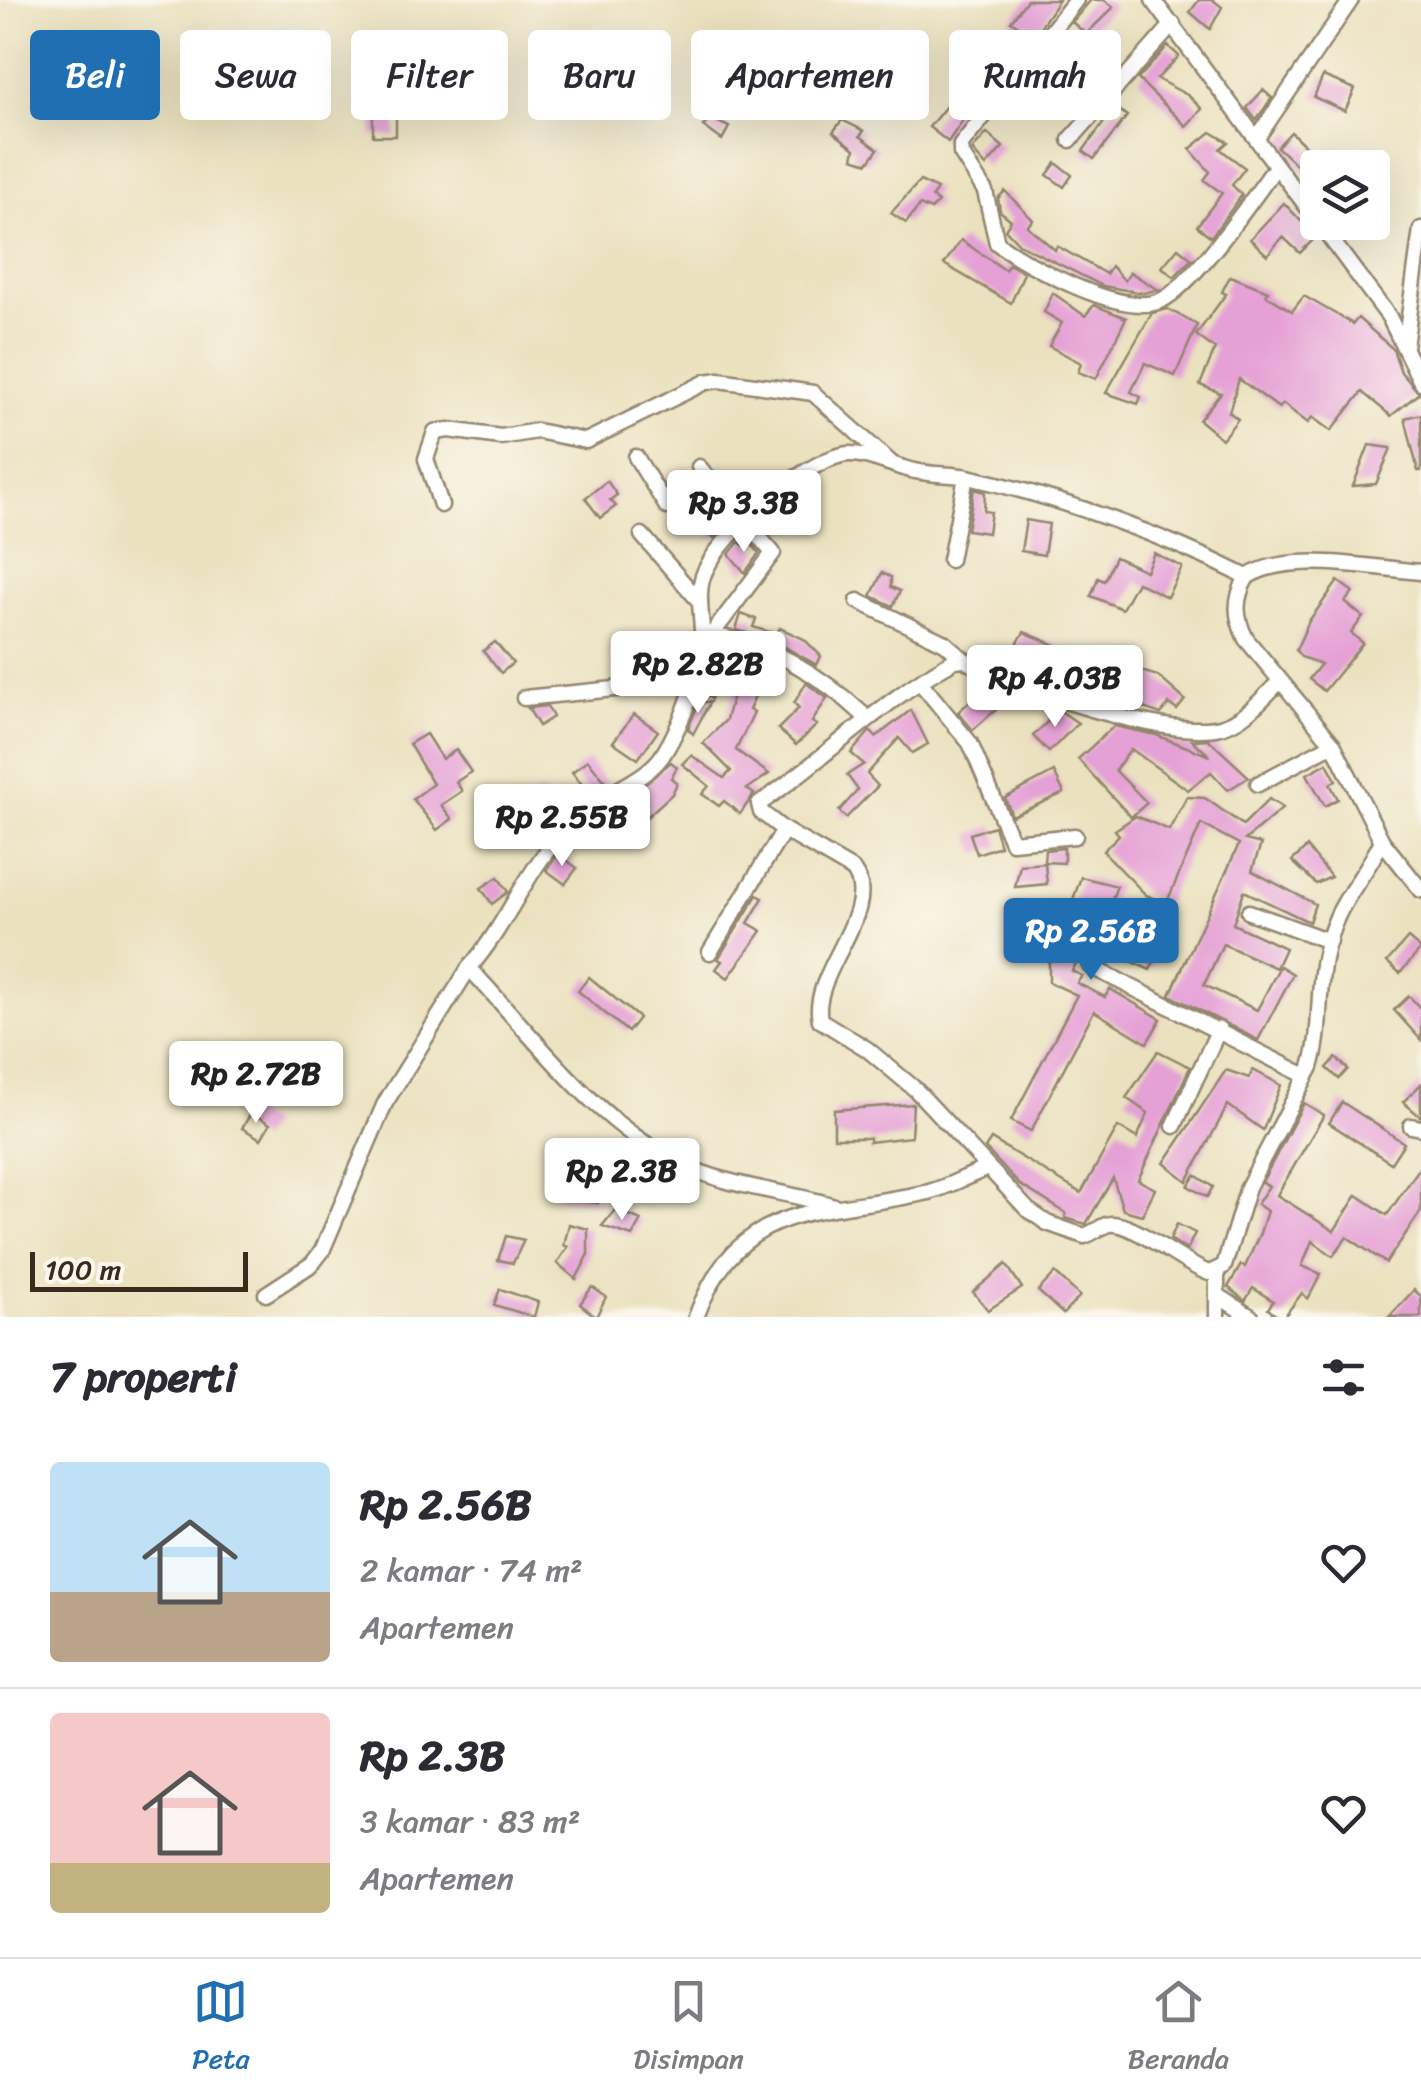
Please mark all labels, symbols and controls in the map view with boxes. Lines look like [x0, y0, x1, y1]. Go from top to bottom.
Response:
chip: Beli [30, 30, 160, 120]
chip: Sewa [180, 30, 331, 120]
chip: Filter [351, 30, 508, 120]
chip: Baru [528, 30, 671, 120]
chip: Apartemen [691, 30, 929, 120]
chip: Rumah [949, 30, 1121, 120]
map controls [1300, 150, 1390, 240]
button: layers [1300, 150, 1390, 240]
pin: Rp 3.3B [652, 470, 836, 555]
text: Rp 3.3B [689, 474, 799, 531]
pin: Rp 2.82B [595, 631, 801, 716]
text: Rp 2.82B [633, 635, 763, 692]
pin: Rp 4.03B [952, 645, 1158, 730]
text: Rp 4.03B [989, 649, 1121, 706]
pin: Rp 2.55B [459, 784, 665, 869]
text: Rp 2.55B [496, 788, 628, 845]
pin: Rp 2.56B [988, 898, 1194, 983]
text: Rp 2.56B [1026, 902, 1156, 959]
pin: Rp 2.72B [153, 1041, 359, 1126]
text: Rp 2.72B [191, 1045, 321, 1102]
pin: Rp 2.3B [530, 1138, 714, 1223]
text: Rp 2.3B [567, 1142, 677, 1199]
text: 100 m [45, 1245, 121, 1294]
scale bar [30, 1247, 248, 1292]
text: 7 properti [50, 1340, 237, 1414]
icon: filters [1316, 1350, 1371, 1405]
text: Rp 2.56B [360, 1468, 532, 1542]
icon: home [130, 1502, 250, 1622]
icon: heart [1316, 1535, 1371, 1590]
text: 2 kamar · 74 m² [360, 1542, 583, 1599]
text: Apartemen [360, 1599, 514, 1656]
text: Rp 2.3B [360, 1719, 506, 1793]
icon: home [130, 1753, 250, 1873]
icon: heart [1316, 1786, 1371, 1841]
text: 3 kamar · 83 m² [360, 1793, 580, 1850]
text: Apartemen [360, 1850, 514, 1907]
tab: Peta [192, 1974, 250, 2083]
tab: Disimpan [633, 1974, 744, 2083]
tab: Beranda [1128, 1974, 1229, 2083]

